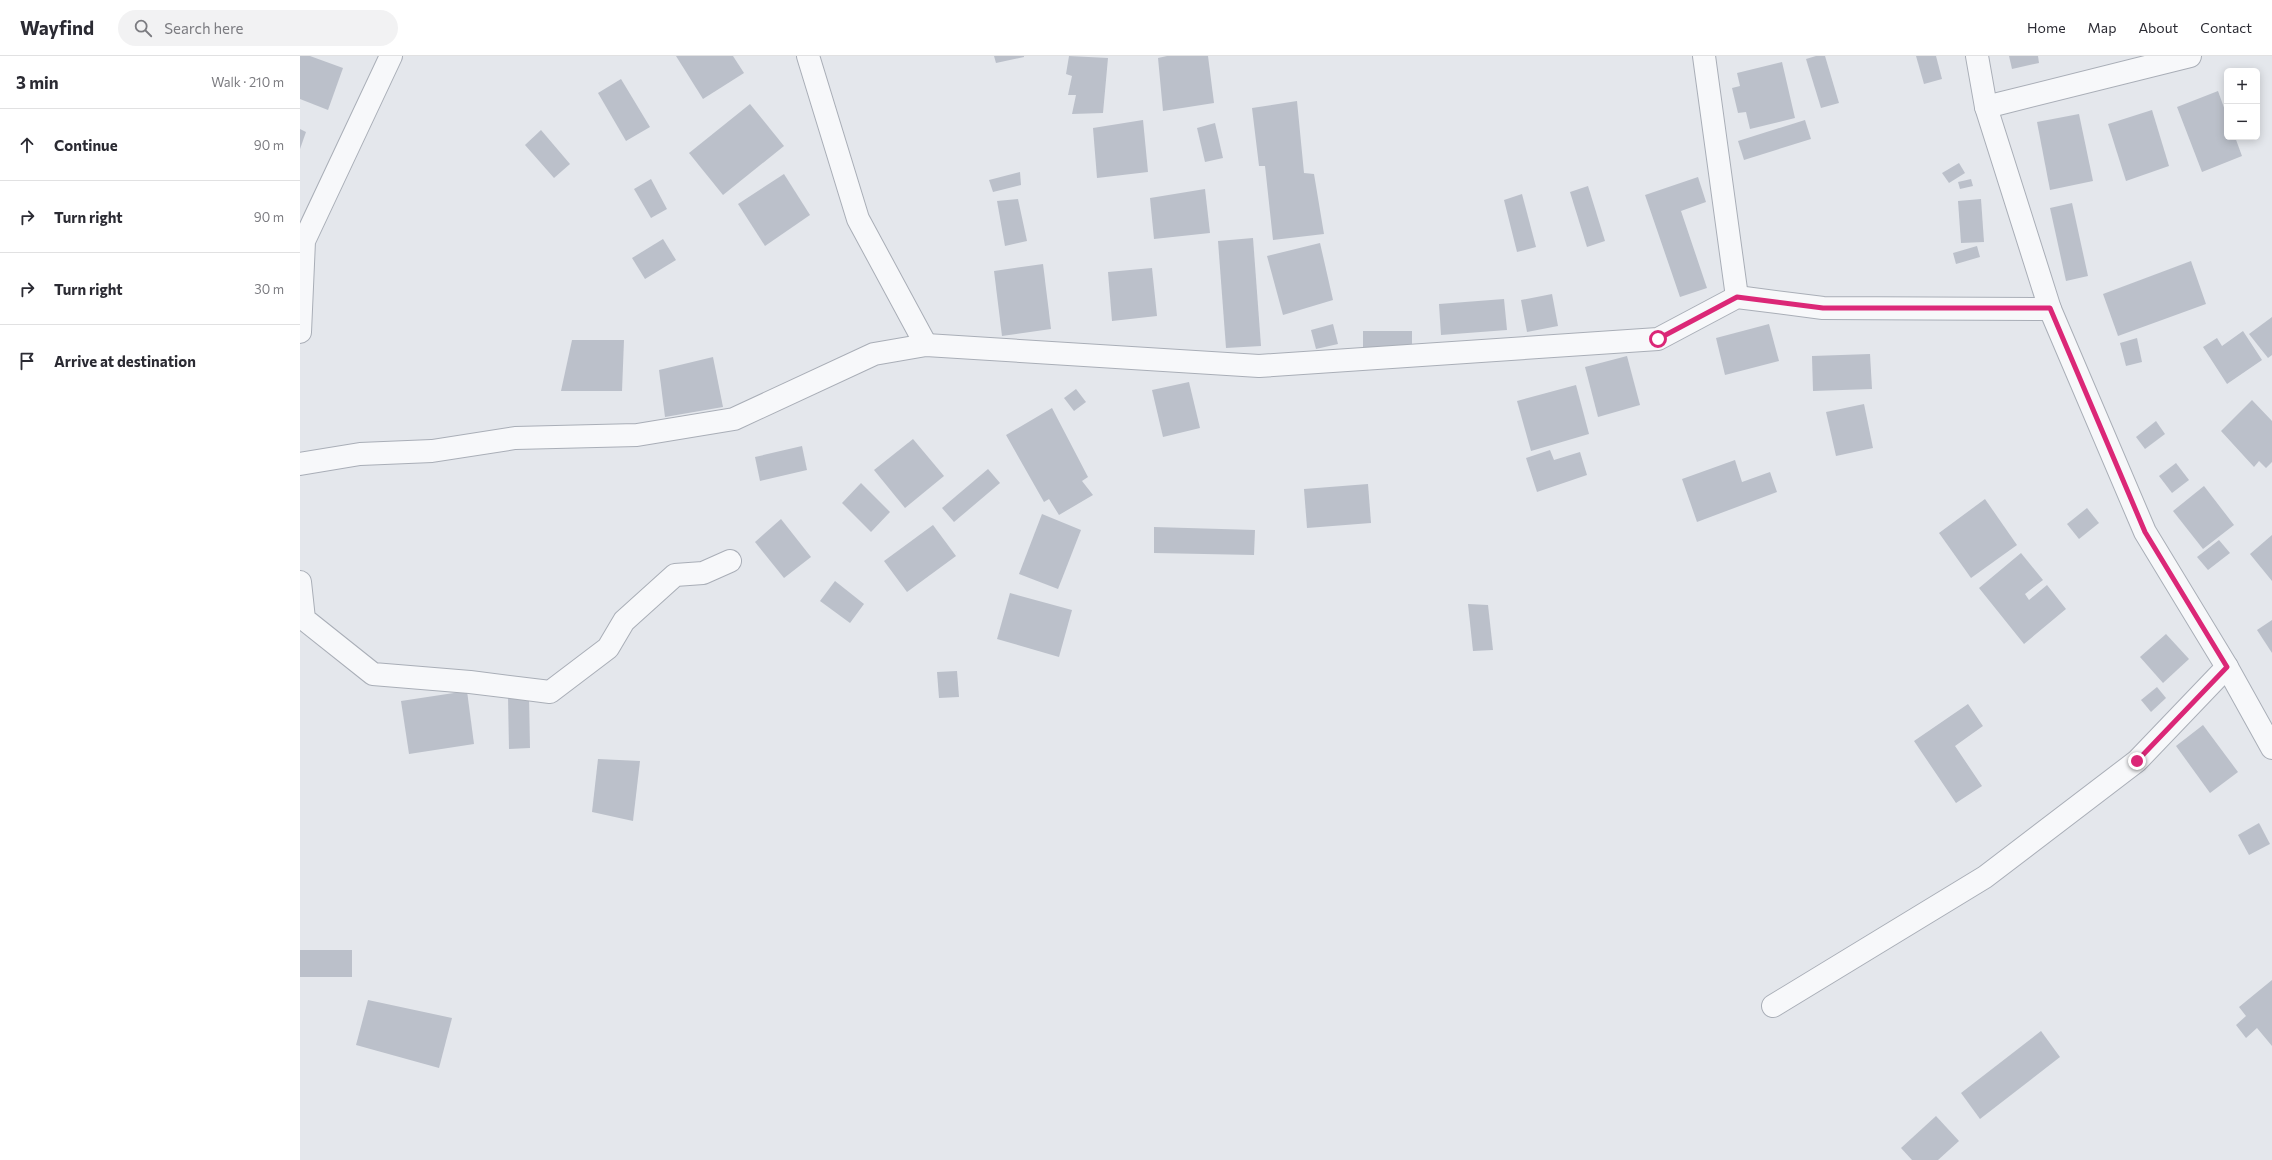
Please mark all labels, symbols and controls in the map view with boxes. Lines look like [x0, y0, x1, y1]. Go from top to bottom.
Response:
search box [118, 10, 398, 46]
text: Wayfind [20, 16, 94, 39]
icon: search [132, 17, 154, 39]
text: Search here [164, 19, 244, 37]
text: Home [2027, 19, 2066, 36]
text: Map [2088, 19, 2116, 36]
text: About [2138, 19, 2178, 36]
text: Contact [2200, 19, 2252, 36]
map controls [2224, 68, 2260, 140]
button: + [2224, 68, 2260, 104]
text: 3 min [16, 72, 59, 93]
text: Walk · 210 m [211, 74, 284, 90]
button: − [2224, 104, 2260, 140]
icon: ahead [16, 134, 38, 156]
text: Continue [54, 136, 118, 154]
text: 90 m [254, 137, 284, 153]
icon: right [16, 206, 38, 228]
text: Turn right [54, 208, 123, 226]
text: 90 m [254, 209, 284, 225]
icon: right [16, 278, 38, 300]
text: Turn right [54, 280, 123, 298]
text: 30 m [254, 281, 284, 297]
route start [1649, 330, 1667, 348]
icon: arrive [16, 350, 38, 372]
text: Arrive at destination [54, 352, 196, 370]
route end [2128, 752, 2146, 770]

